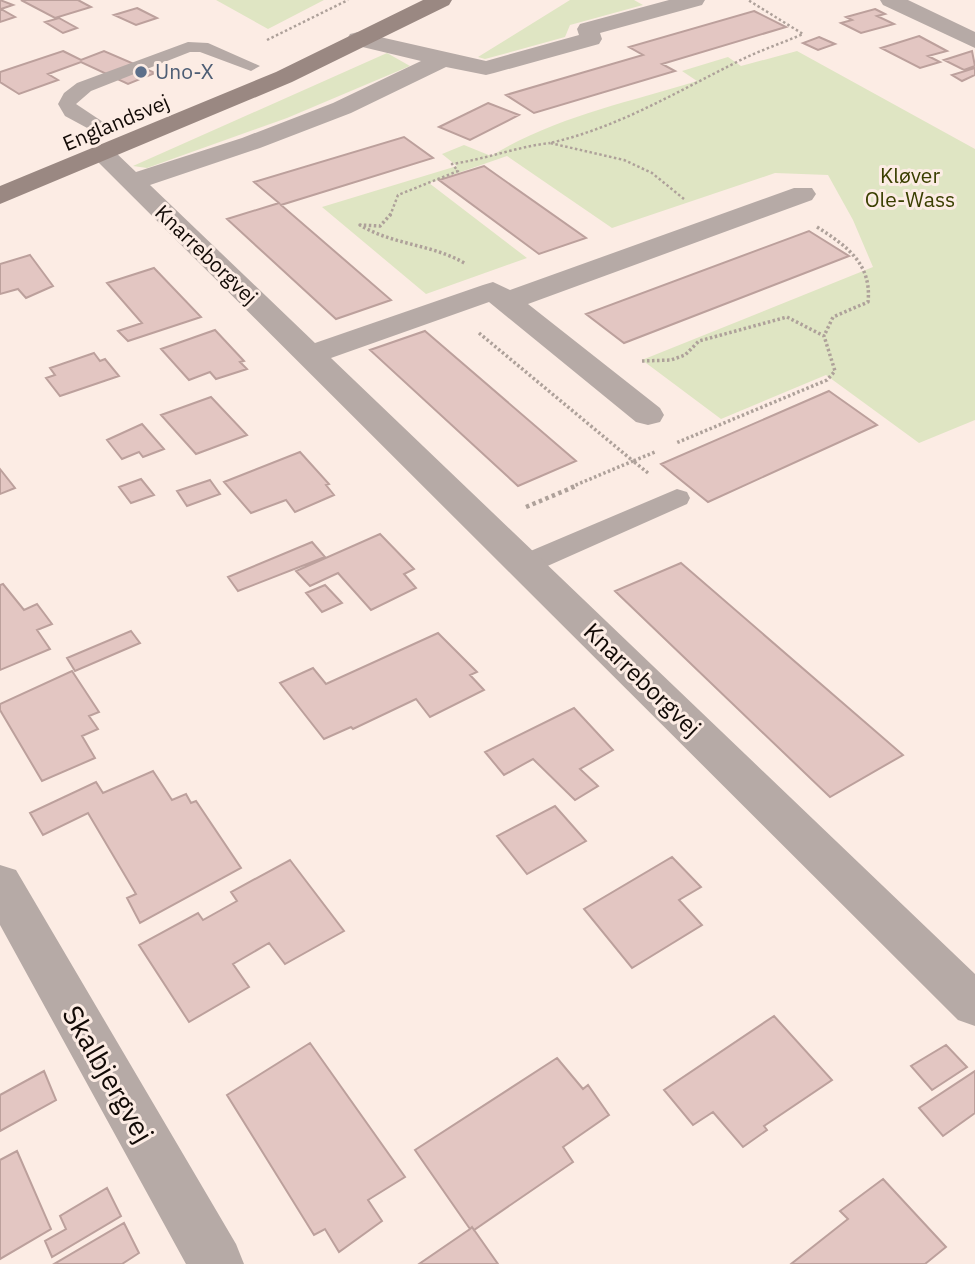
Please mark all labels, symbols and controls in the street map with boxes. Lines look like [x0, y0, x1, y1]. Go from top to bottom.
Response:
place label: Uno-X [155, 57, 214, 85]
marker: Uno-X [133, 64, 149, 80]
street label: Englandsvej [58, 87, 173, 157]
park label: Kløver Ole-Wass [865, 161, 955, 213]
street label: Knarreborgvej [149, 198, 264, 310]
street label: Knarreborgvej [577, 615, 708, 743]
street label: Skalbjergvej [54, 999, 163, 1149]

